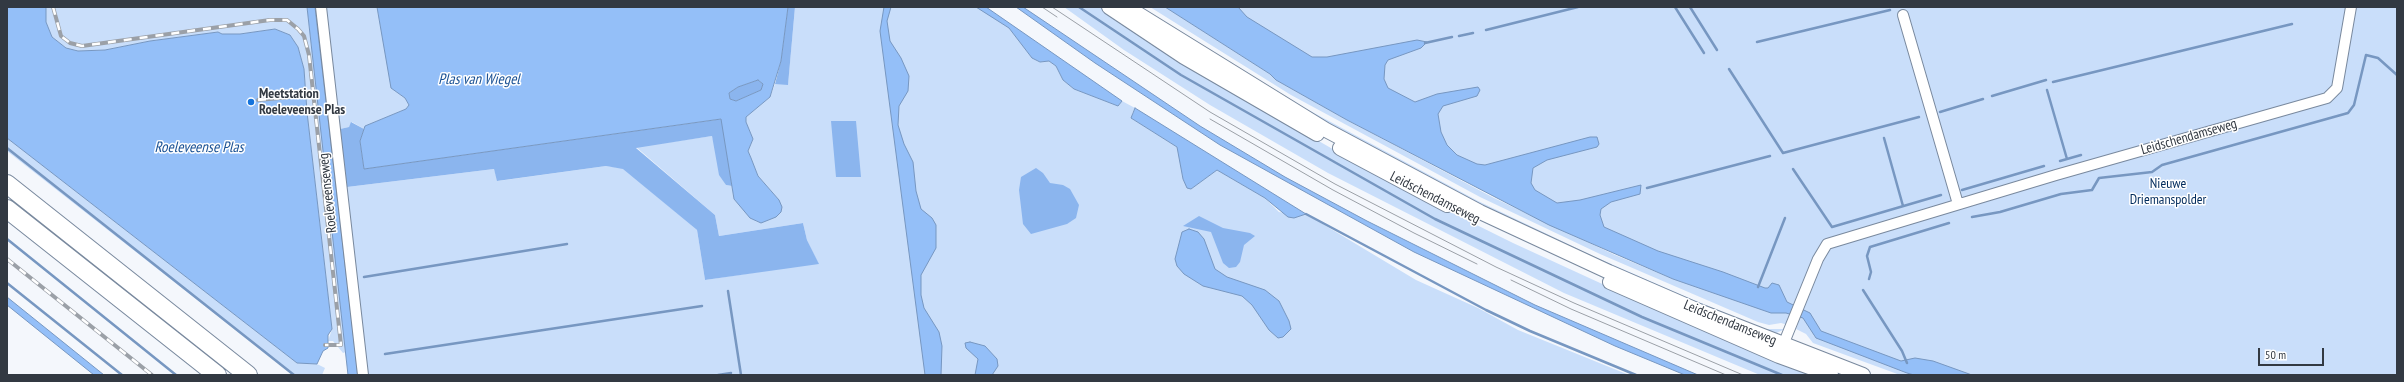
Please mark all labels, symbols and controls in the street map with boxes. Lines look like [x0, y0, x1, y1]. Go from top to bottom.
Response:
water label: Plas van Wiegel [438, 71, 520, 89]
place label: Meetstation Roeleveense Plas [259, 86, 345, 118]
marker: Meetstation Roeleveense Plas [246, 97, 256, 107]
street label: Leidschendamseweg [2139, 115, 2239, 159]
water label: Roeleveense Plas [154, 139, 244, 157]
street label: Roeleveenseweg [315, 152, 341, 234]
street label: Leidschendamseweg [1387, 168, 1483, 228]
park label: Nieuwe Driemanspolder [2130, 176, 2206, 208]
street label: Leidschendamseweg [1681, 297, 1779, 349]
scale bar [2260, 340, 2326, 366]
text: 50 m [2265, 347, 2286, 362]

